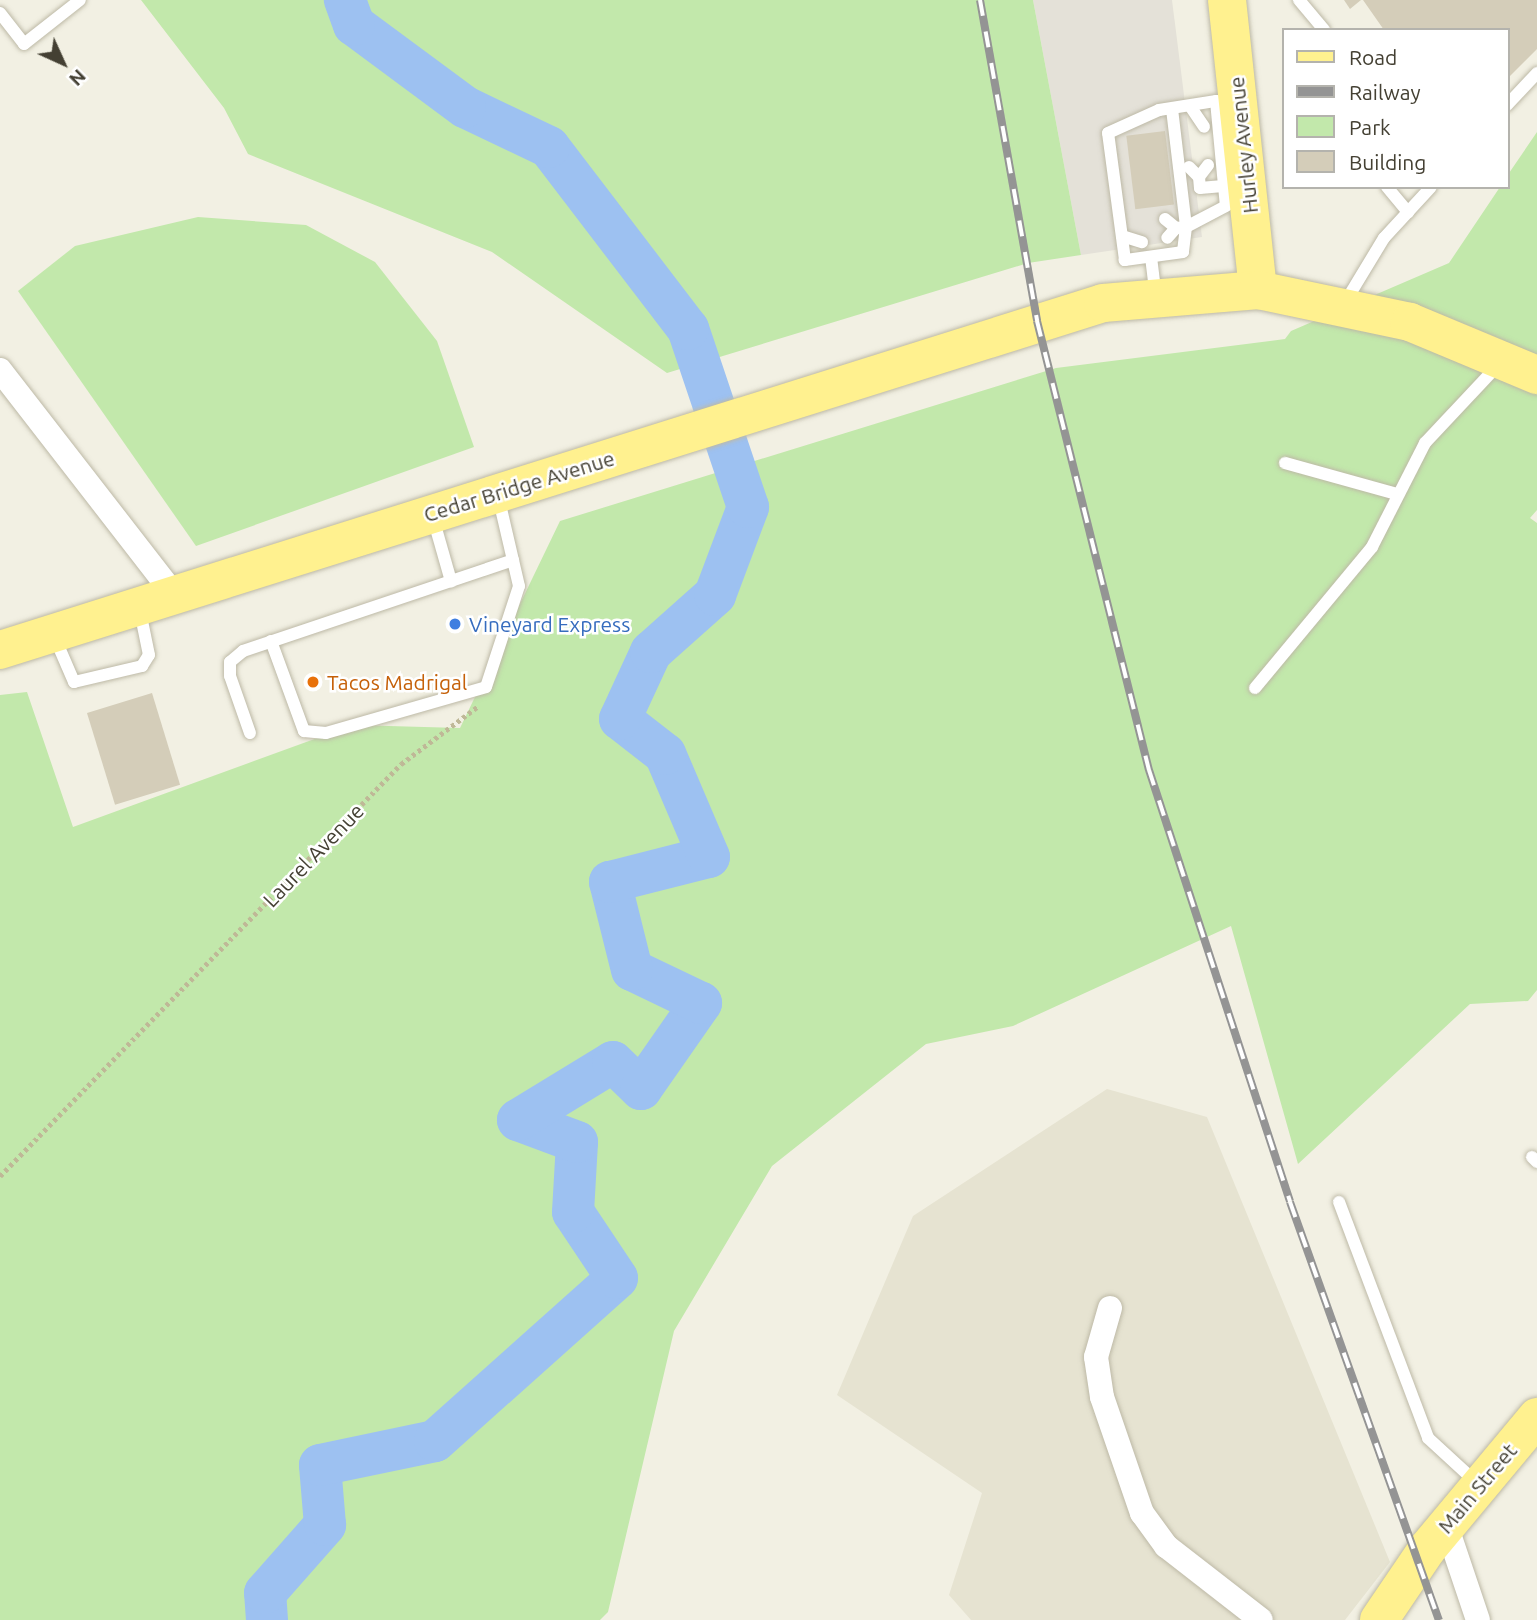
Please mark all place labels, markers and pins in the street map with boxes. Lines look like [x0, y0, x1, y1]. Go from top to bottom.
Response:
place label: Vineyard Express [469, 611, 630, 637]
marker: Vineyard Express [447, 616, 463, 632]
place label: Tacos Madrigal [327, 669, 467, 695]
marker: Tacos Madrigal [305, 674, 321, 690]

